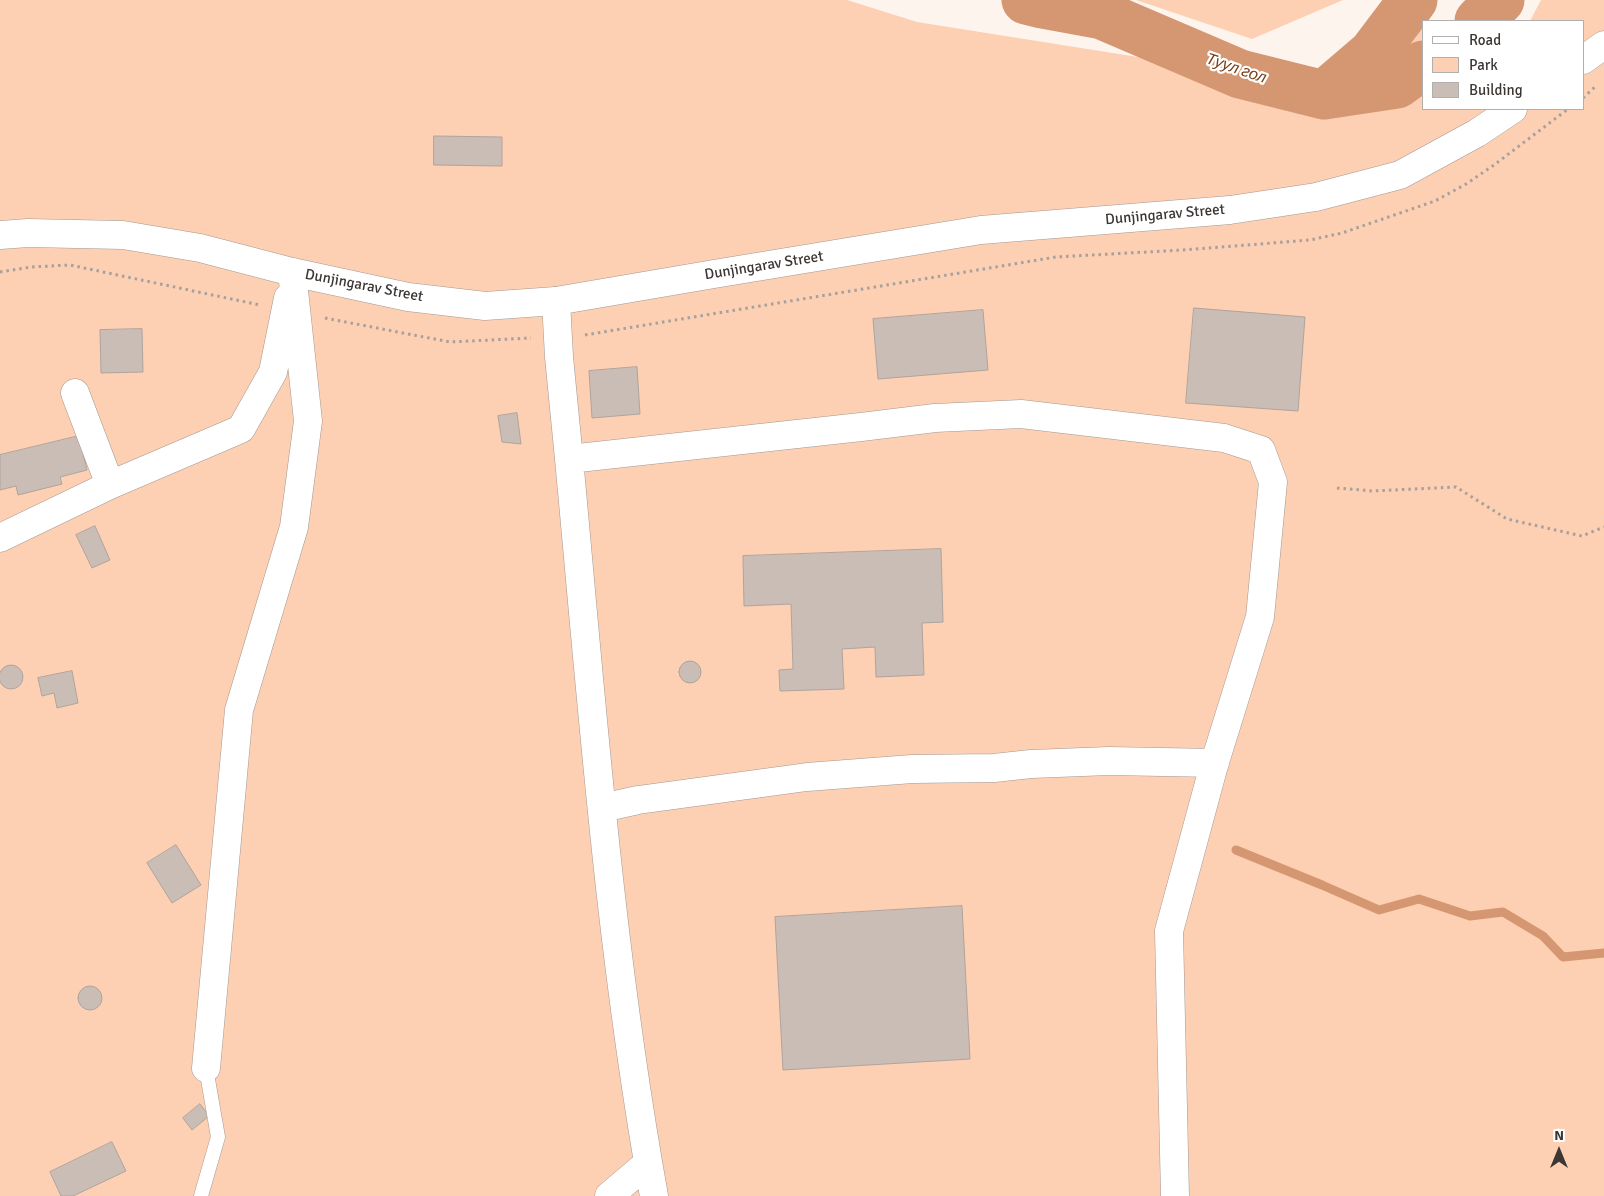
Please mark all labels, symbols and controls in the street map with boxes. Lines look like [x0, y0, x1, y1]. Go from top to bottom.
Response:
legend [1422, 20, 1584, 110]
text: Road [1469, 31, 1501, 49]
water label: Туул гол [1203, 50, 1269, 88]
text: Park [1469, 56, 1498, 74]
text: Building [1469, 81, 1523, 99]
street label: Dunjingarav Street [1104, 201, 1226, 229]
street label: Dunjingarav Street [703, 248, 825, 284]
street label: Dunjingarav Street [303, 266, 425, 306]
north arrow [1534, 1126, 1584, 1176]
text: N [1554, 1127, 1564, 1144]

